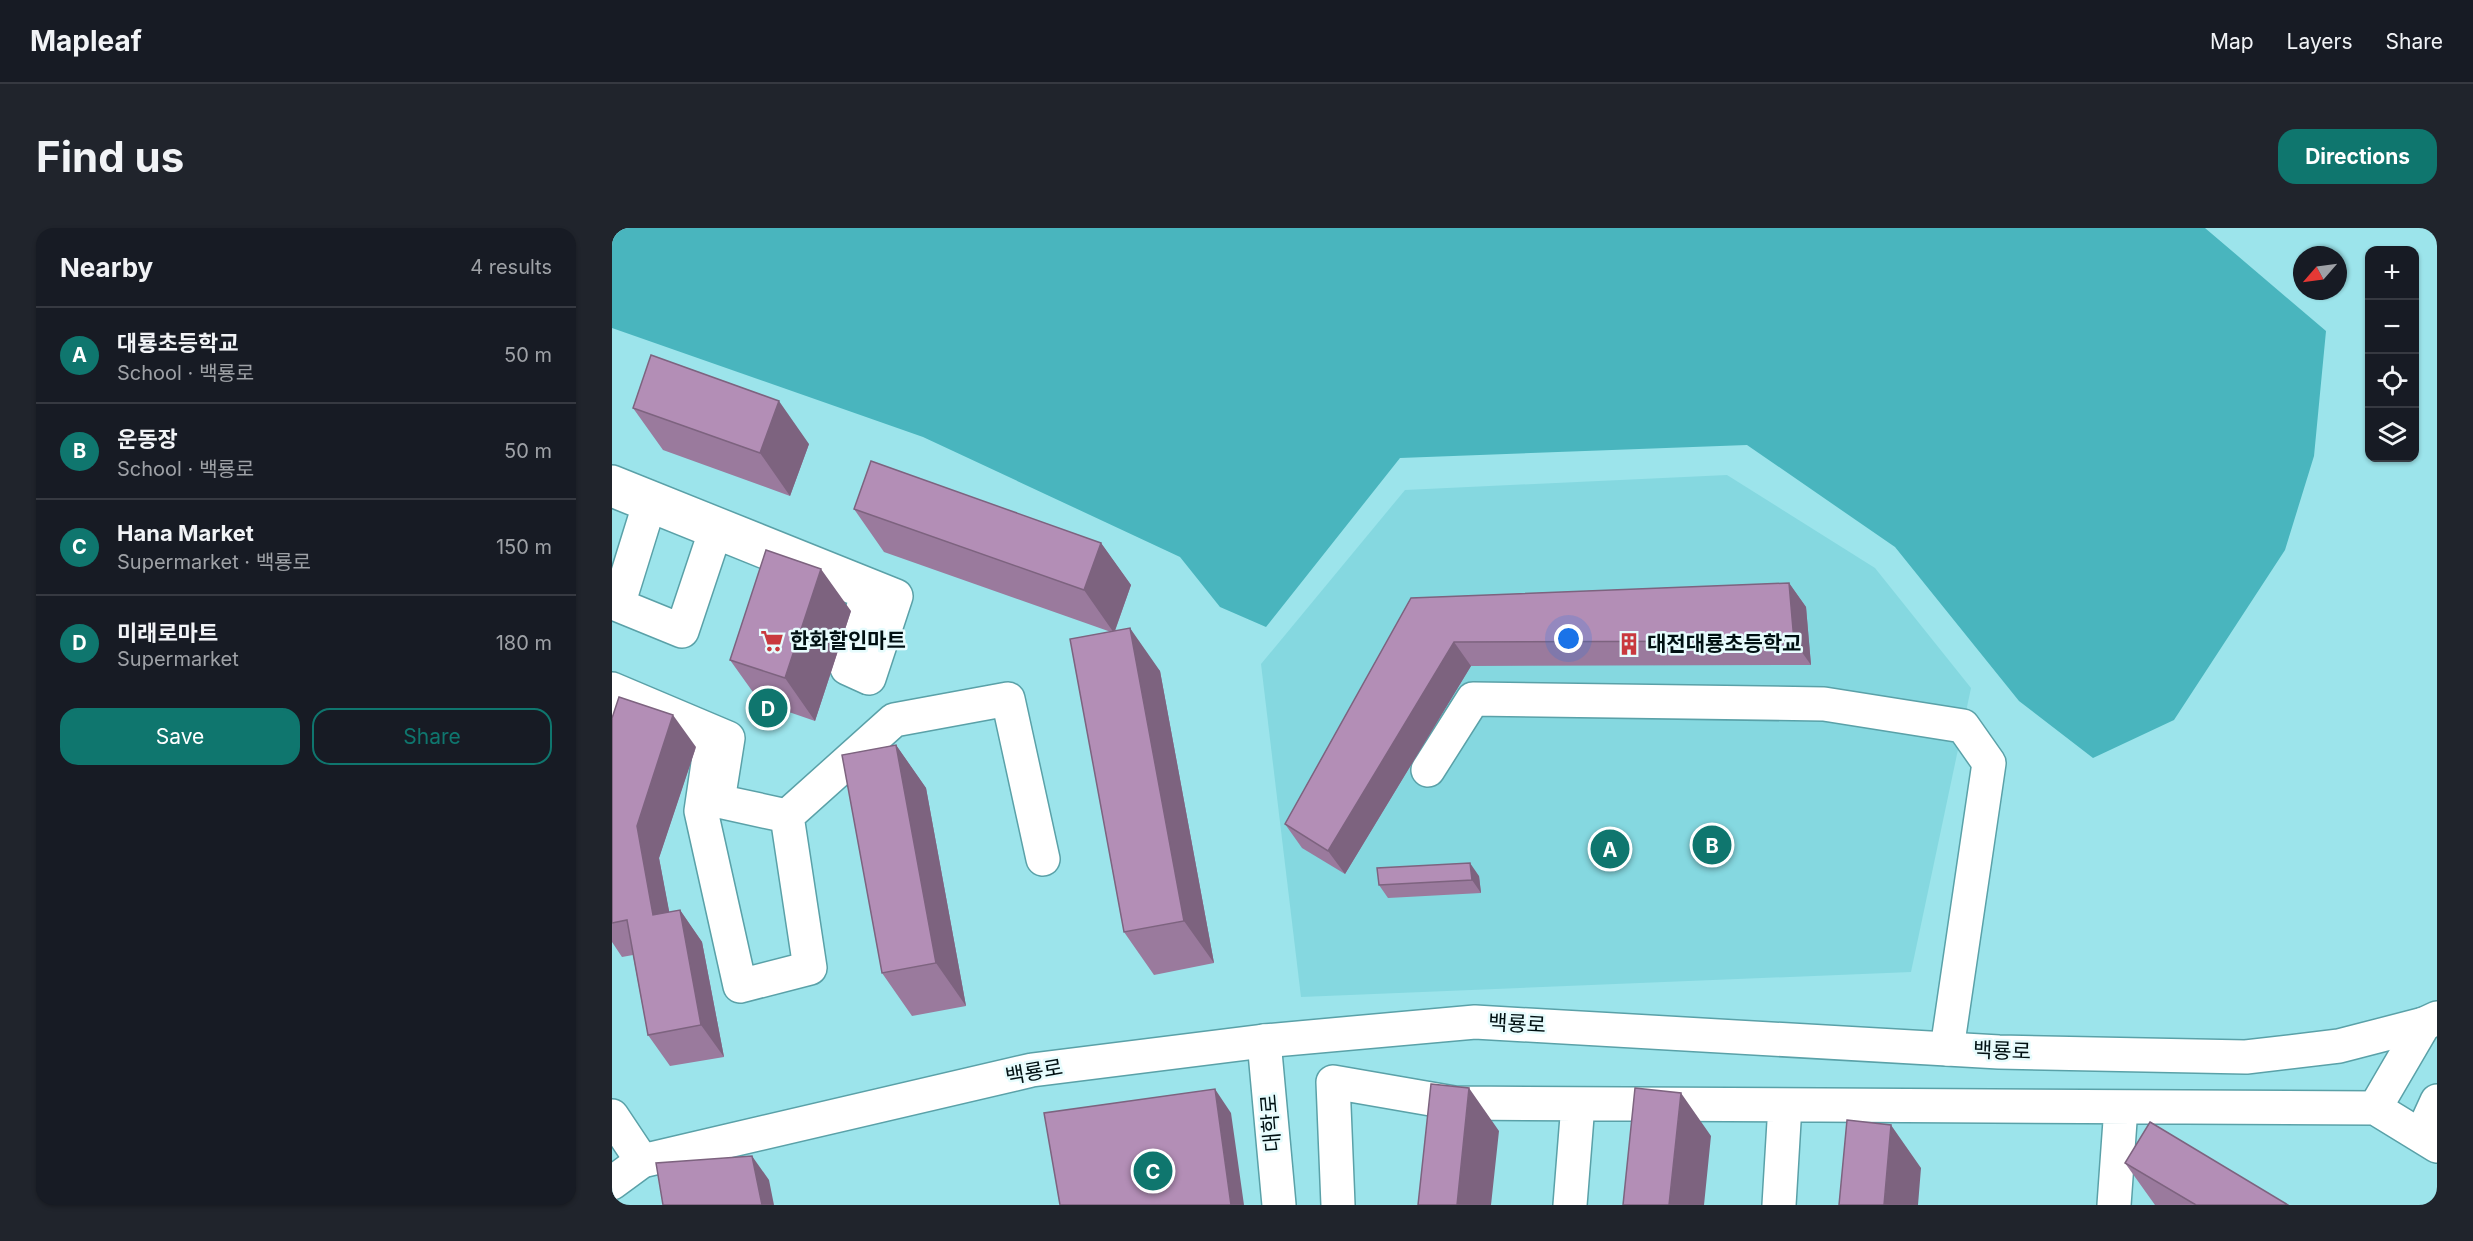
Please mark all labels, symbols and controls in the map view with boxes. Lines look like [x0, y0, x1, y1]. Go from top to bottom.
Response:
text: Mapleaf [30, 24, 142, 58]
text: Map [2210, 29, 2254, 54]
text: Layers [2287, 29, 2353, 54]
text: Share [2386, 29, 2443, 54]
button: Directions [2278, 129, 2437, 184]
text: Find us [36, 131, 184, 182]
north arrow [2293, 246, 2347, 300]
map controls [2365, 246, 2419, 462]
button: + [2365, 246, 2419, 300]
text: Nearby [60, 252, 153, 283]
text: 4 results [470, 255, 552, 279]
button: − [2365, 300, 2419, 354]
text: 대룡초등학교 [117, 330, 238, 356]
text: A [72, 343, 87, 367]
text: 50 m [504, 343, 552, 367]
button: locate [2365, 354, 2419, 408]
text: School · 백룡로 [117, 361, 254, 385]
button: layers [2365, 408, 2419, 462]
text: 운동장 [117, 426, 178, 452]
text: B [73, 439, 86, 463]
text: 50 m [504, 439, 552, 463]
text: School · 백룡로 [117, 457, 254, 481]
text: Hana Market [117, 520, 254, 546]
text: C [72, 535, 87, 559]
text: 150 m [496, 535, 552, 559]
text: Supermarket · 백룡로 [117, 550, 311, 574]
text: 미래로마트 [117, 620, 218, 646]
your location [1554, 624, 1583, 653]
supermarket icon: 한화할인마트 [759, 628, 785, 654]
place label: 한화할인마트 [790, 628, 906, 653]
text: D [72, 631, 87, 655]
text: 180 m [496, 631, 552, 655]
building icon: 대전대룡초등학교 [1616, 631, 1642, 657]
place label: 대전대룡초등학교 [1647, 631, 1802, 656]
text: Supermarket [117, 647, 239, 671]
pin: D [748, 686, 788, 730]
button: Save [60, 708, 300, 765]
button: Share [312, 708, 552, 765]
pin: B [1692, 822, 1732, 868]
pin: A [1590, 826, 1630, 872]
street label: 백룡로 [1487, 1010, 1547, 1038]
street label: 백룡로 [1973, 1037, 2031, 1064]
street label: 백룡로 [1003, 1054, 1065, 1089]
street label: 대학로 [1256, 1093, 1285, 1153]
pin: C [1134, 1148, 1172, 1194]

